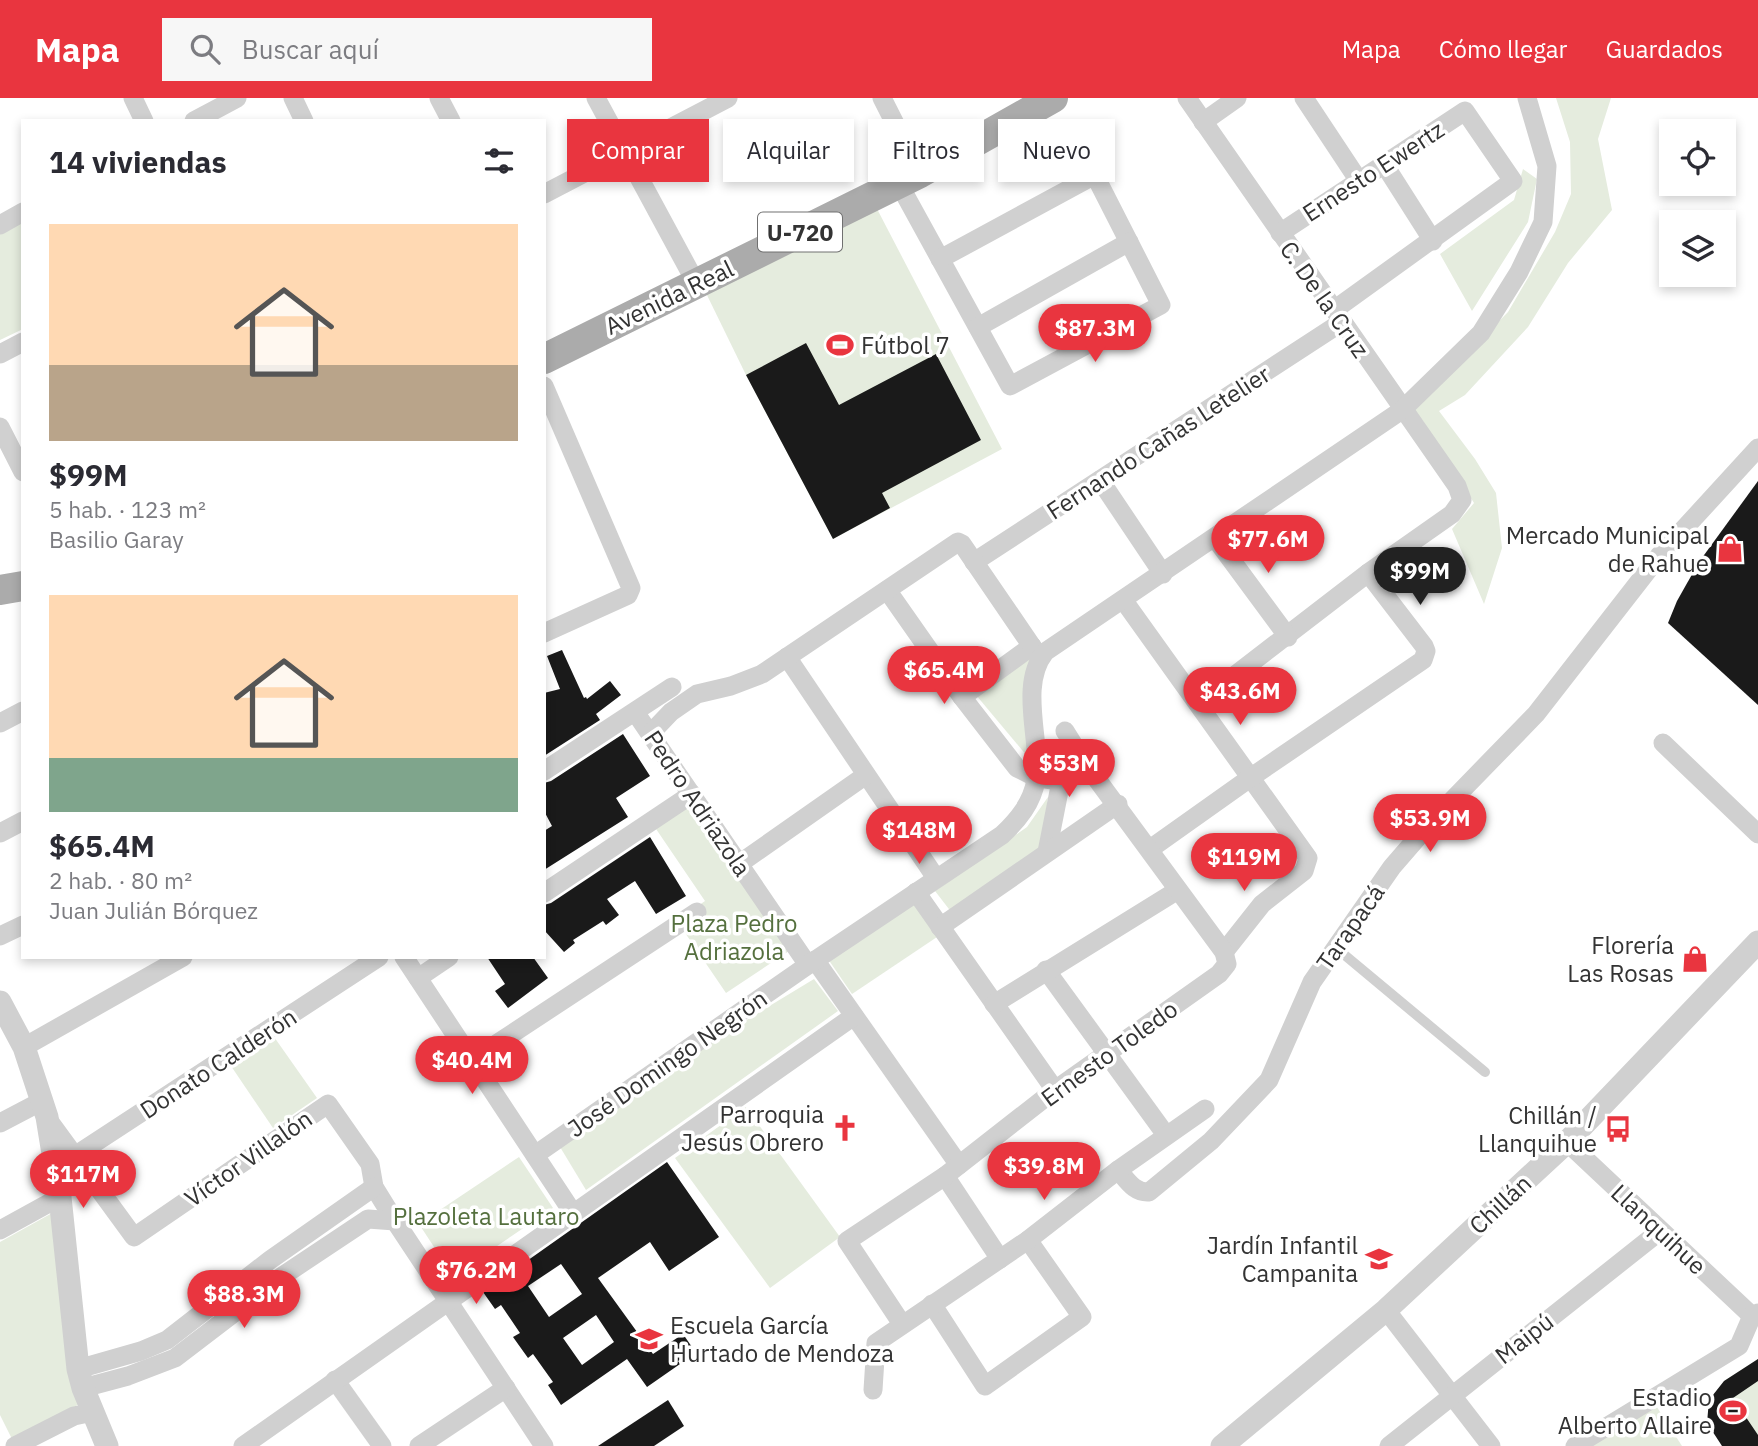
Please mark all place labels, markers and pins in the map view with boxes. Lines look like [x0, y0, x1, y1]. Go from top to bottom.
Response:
pin: $87.3M [1038, 304, 1152, 364]
place label: Fútbol 7 [861, 329, 950, 361]
sports icon: Fútbol 7 [825, 330, 855, 360]
pin: $77.6M [1211, 516, 1325, 575]
place label: Mercado Municipal de Rahue [1506, 519, 1709, 579]
shop icon: Mercado Municipal de Rahue [1715, 534, 1745, 564]
pin: $99M [1379, 547, 1461, 607]
pin: $65.4M [887, 646, 1001, 706]
pin: $43.6M [1183, 668, 1297, 727]
pin: $53M [1028, 740, 1110, 799]
pin: $53.9M [1373, 794, 1487, 854]
pin: $148M [870, 806, 968, 866]
pin: $119M [1195, 834, 1293, 893]
place label: Florería Las Rosas [1567, 929, 1674, 989]
shop icon: Florería Las Rosas [1680, 944, 1710, 974]
pin: $40.4M [415, 1037, 529, 1096]
place label: Parroquia Jesús Obrero [681, 1098, 824, 1158]
place label: Chillán / Llanquihue [1478, 1099, 1597, 1159]
church icon: Parroquia Jesús Obrero [830, 1113, 860, 1143]
bus stop icon: Chillán / Llanquihue [1603, 1114, 1633, 1144]
pin: $39.8M [987, 1142, 1101, 1202]
pin: $117M [34, 1150, 132, 1210]
place label: Jardín Infantil Campanita [1207, 1229, 1358, 1289]
school or university icon: Jardín Infantil Campanita [1364, 1244, 1394, 1274]
pin: $76.2M [419, 1246, 533, 1306]
pin: $88.3M [187, 1270, 301, 1330]
place label: Escuela García Hurtado de Mendoza [670, 1309, 894, 1369]
school or university icon: Escuela García Hurtado de Mendoza [634, 1324, 664, 1354]
place label: Estadio Alberto Allaire [1558, 1381, 1712, 1441]
sports icon: Estadio Alberto Allaire [1718, 1396, 1748, 1426]

